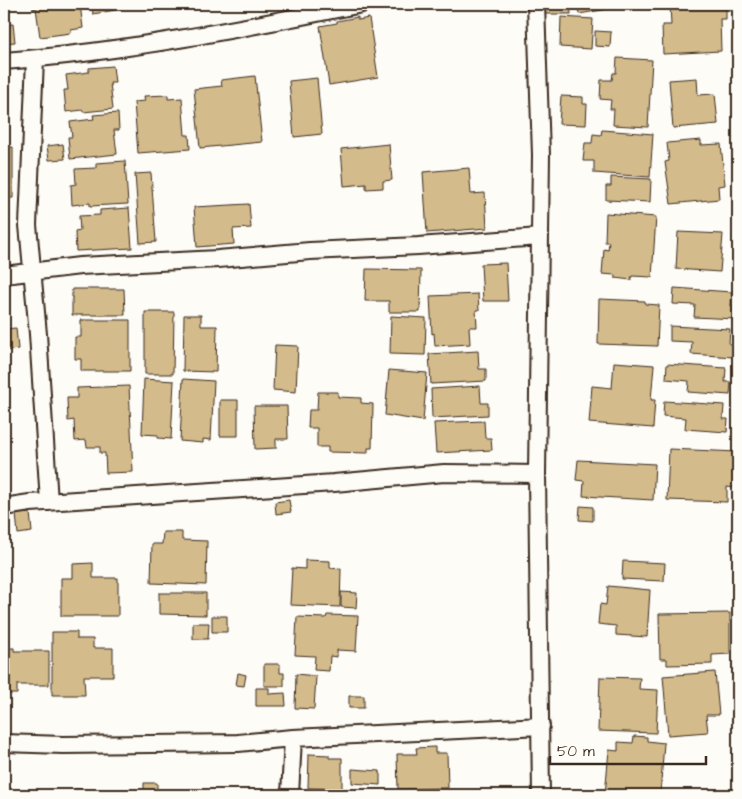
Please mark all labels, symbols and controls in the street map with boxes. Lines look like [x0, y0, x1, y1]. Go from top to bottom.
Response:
scale bar [550, 734, 706, 766]
text: 50 m [557, 741, 595, 762]

